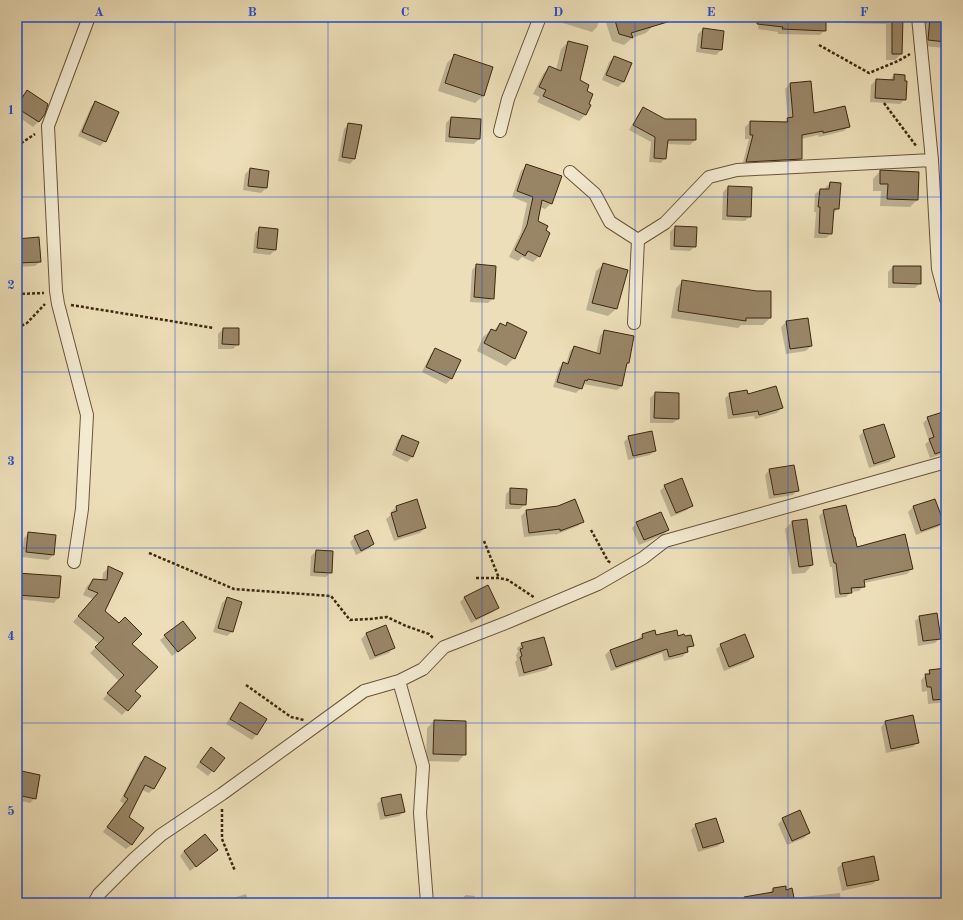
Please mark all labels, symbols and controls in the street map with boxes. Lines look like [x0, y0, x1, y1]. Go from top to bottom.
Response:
text: A [94, 6, 104, 19]
text: B [247, 6, 257, 19]
text: C [401, 6, 409, 19]
text: D [553, 6, 563, 19]
text: E [707, 6, 716, 19]
text: F [860, 6, 869, 19]
text: 1 [7, 104, 15, 117]
text: 2 [7, 279, 15, 292]
text: 3 [7, 455, 15, 468]
text: 4 [7, 630, 15, 643]
text: 5 [7, 805, 15, 818]

